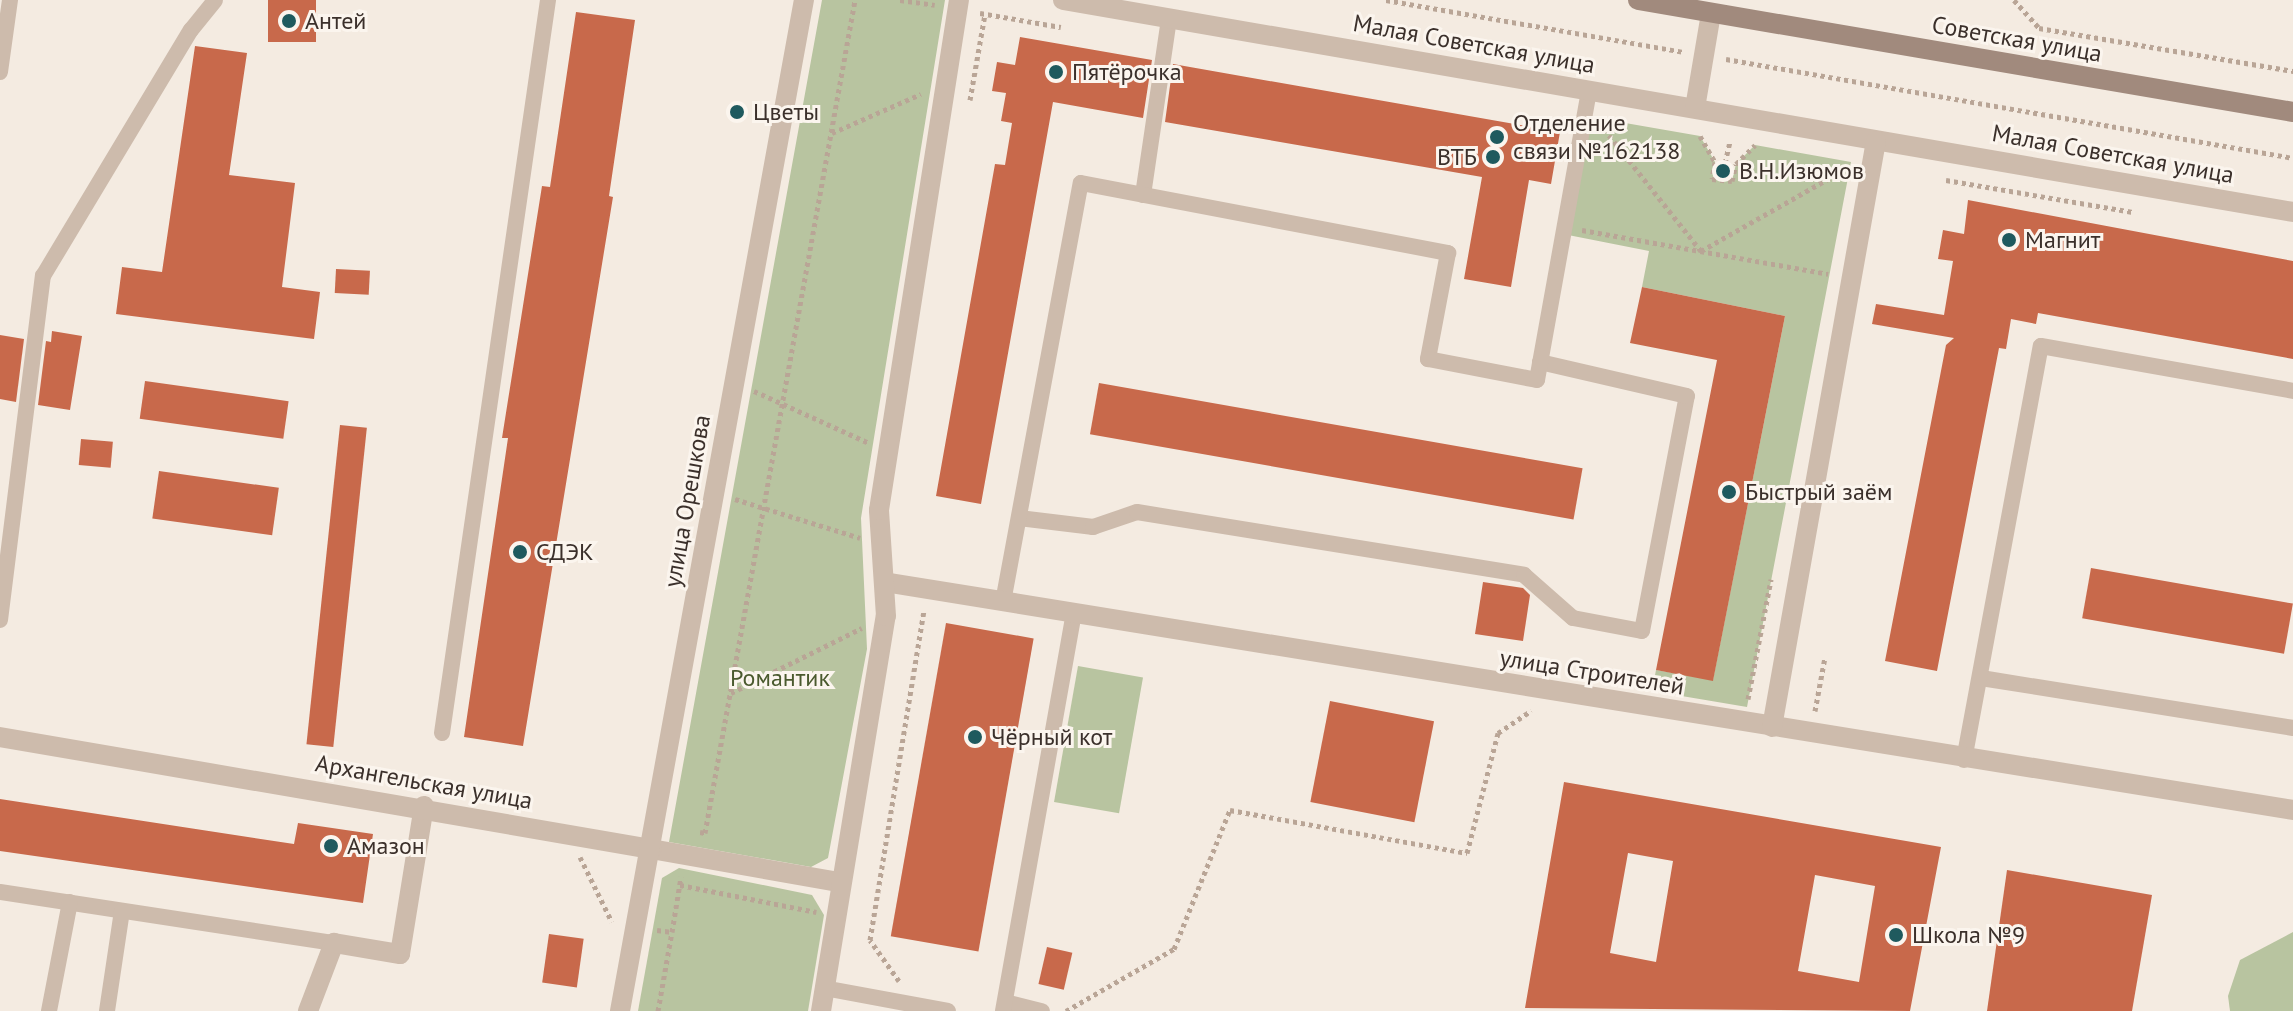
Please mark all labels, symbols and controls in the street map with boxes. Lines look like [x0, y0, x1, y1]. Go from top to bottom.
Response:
place label: Антей [305, 7, 366, 35]
street label: Малая Советская улица [1351, 9, 1597, 79]
street label: Советская улица [1930, 10, 2104, 68]
marker: Антей [280, 12, 298, 30]
place label: Пятёрочка [1072, 58, 1182, 86]
marker: Пятёрочка [1047, 63, 1065, 81]
place label: Цветы [753, 98, 819, 126]
marker: Цветы [728, 103, 746, 121]
place label: Отделение связи №162138 [1513, 109, 1680, 165]
street label: Малая Советская улица [1990, 119, 2236, 189]
marker: Отделение связи №162138 [1488, 128, 1506, 146]
place label: ВТБ [1437, 143, 1477, 171]
marker: ВТБ [1484, 148, 1502, 166]
place label: В.Н.Изюмов [1739, 157, 1864, 185]
marker: В.Н.Изюмов [1714, 162, 1732, 180]
place label: Магнит [2025, 226, 2100, 254]
marker: Магнит [2000, 231, 2018, 249]
street label: улица Орешкова [658, 412, 716, 590]
place label: Быстрый заём [1745, 478, 1893, 506]
marker: Быстрый заём [1720, 483, 1738, 501]
place label: СДЭК [536, 538, 594, 566]
marker: СДЭК [511, 543, 529, 561]
street label: улица Строителей [1498, 643, 1686, 701]
park label: Романтик [730, 664, 830, 692]
place label: Чёрный кот [991, 723, 1112, 751]
marker: Чёрный кот [966, 728, 984, 746]
street label: Архангельская улица [313, 749, 535, 815]
place label: Амазон [347, 832, 425, 860]
marker: Амазон [322, 837, 340, 855]
place label: Школа №9 [1912, 921, 2025, 949]
marker: Школа №9 [1887, 926, 1905, 944]

